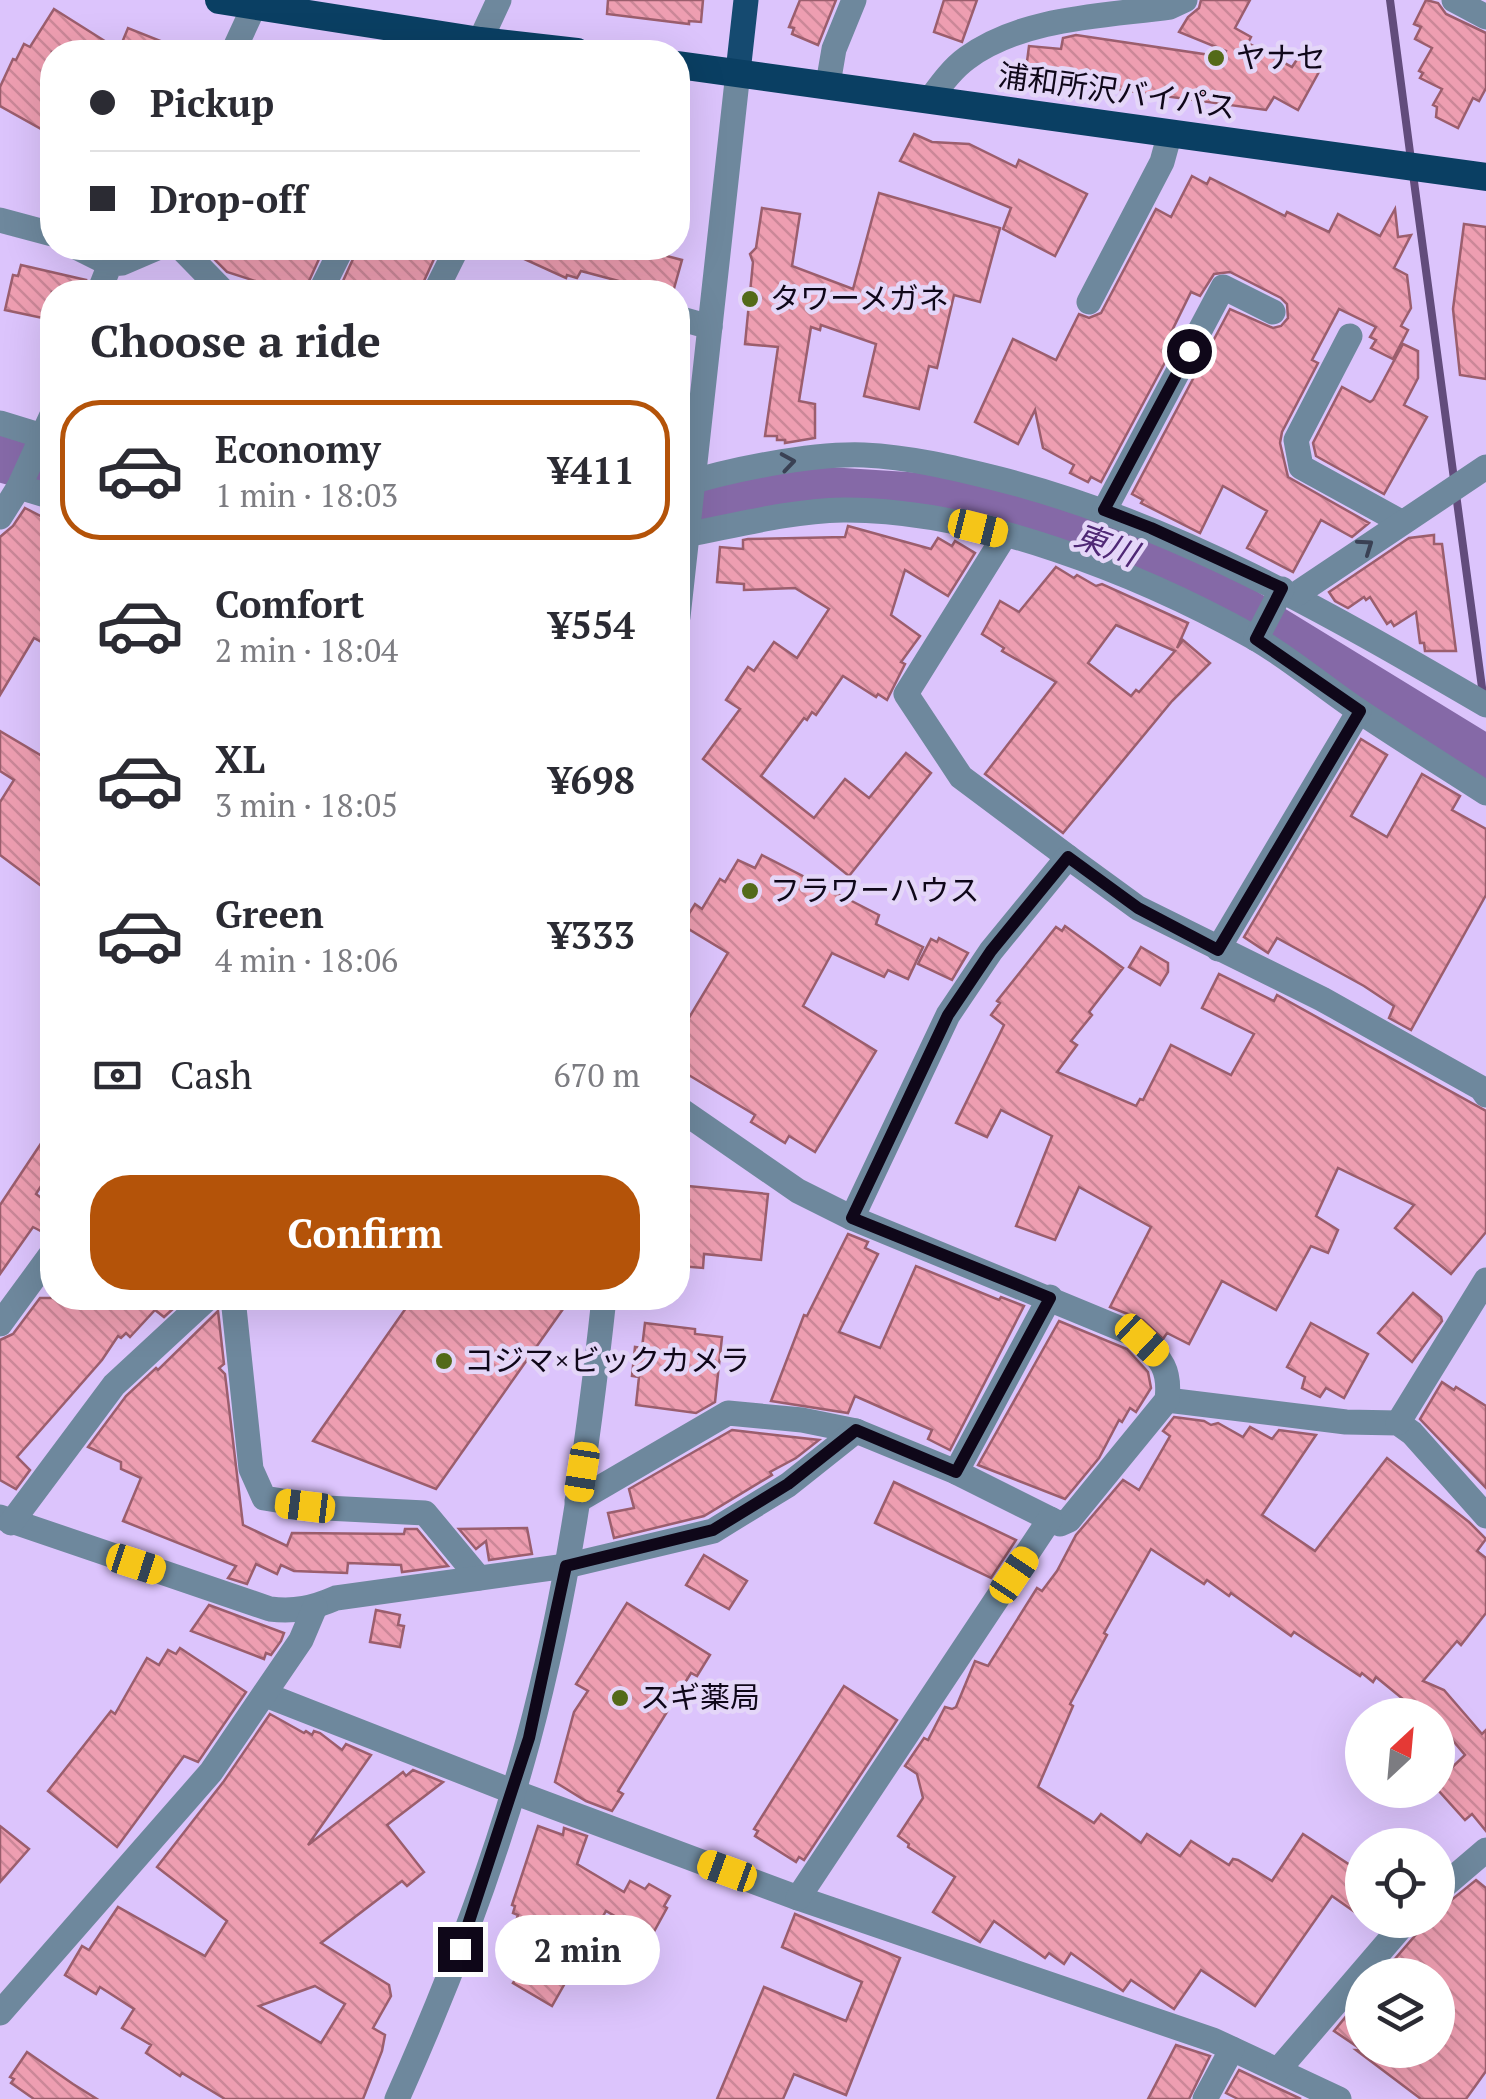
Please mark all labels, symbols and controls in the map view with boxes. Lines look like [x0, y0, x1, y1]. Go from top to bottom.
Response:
place label: ヤナセ [1236, 37, 1326, 77]
marker: ヤナセ [1205, 47, 1227, 69]
street label: 浦和所沢バイパス [996, 55, 1238, 127]
text: Pickup [150, 78, 274, 128]
text: Drop-off [150, 174, 307, 224]
place label: タワーメガネ [770, 278, 949, 318]
marker: タワーメガネ [739, 288, 761, 310]
text: Choose a ride [90, 310, 381, 370]
route start [1167, 329, 1212, 374]
text: Economy [215, 424, 381, 474]
icon: car [95, 425, 185, 515]
text: ¥411 [549, 445, 635, 495]
one-way arrow [780, 453, 797, 474]
text: 1 min · 18:03 [215, 474, 398, 516]
car [945, 506, 1011, 550]
water label: 東川 [1069, 513, 1146, 576]
one-way arrow [1355, 540, 1374, 558]
text: Comfort [215, 579, 364, 629]
icon: car [95, 580, 185, 670]
text: ¥554 [549, 600, 635, 650]
text: 2 min · 18:04 [215, 629, 398, 671]
text: XL [215, 734, 265, 784]
icon: car [95, 735, 185, 825]
text: ¥698 [549, 755, 635, 805]
text: 3 min · 18:05 [215, 784, 398, 826]
place label: フラワーハウス [770, 870, 979, 910]
marker: フラワーハウス [739, 880, 761, 902]
text: Green [215, 889, 324, 939]
icon: car [95, 890, 185, 980]
text: ¥333 [549, 910, 635, 960]
text: 4 min · 18:06 [215, 939, 398, 981]
icon: cash [90, 1048, 145, 1103]
text: Cash [170, 1050, 252, 1100]
text: 670 m [553, 1054, 640, 1096]
button: Confirm [90, 1175, 640, 1290]
car [1110, 1309, 1174, 1371]
place label: コジマ×ビックカメラ [464, 1340, 750, 1380]
marker: コジマ×ビックカメラ [433, 1350, 455, 1372]
car [562, 1440, 602, 1504]
car [273, 1487, 337, 1525]
car [103, 1540, 169, 1588]
car [985, 1542, 1043, 1608]
place label: スギ薬局 [640, 1677, 760, 1717]
marker: スギ薬局 [609, 1687, 631, 1709]
north arrow [1345, 1698, 1455, 1808]
map controls [1345, 1698, 1455, 2068]
button: locate [1345, 1828, 1455, 1938]
car [694, 1847, 760, 1895]
callout: 2 min [495, 1914, 660, 1984]
route end [438, 1927, 483, 1972]
text: 2 min [534, 1929, 621, 1971]
button: layers [1345, 1958, 1455, 2068]

